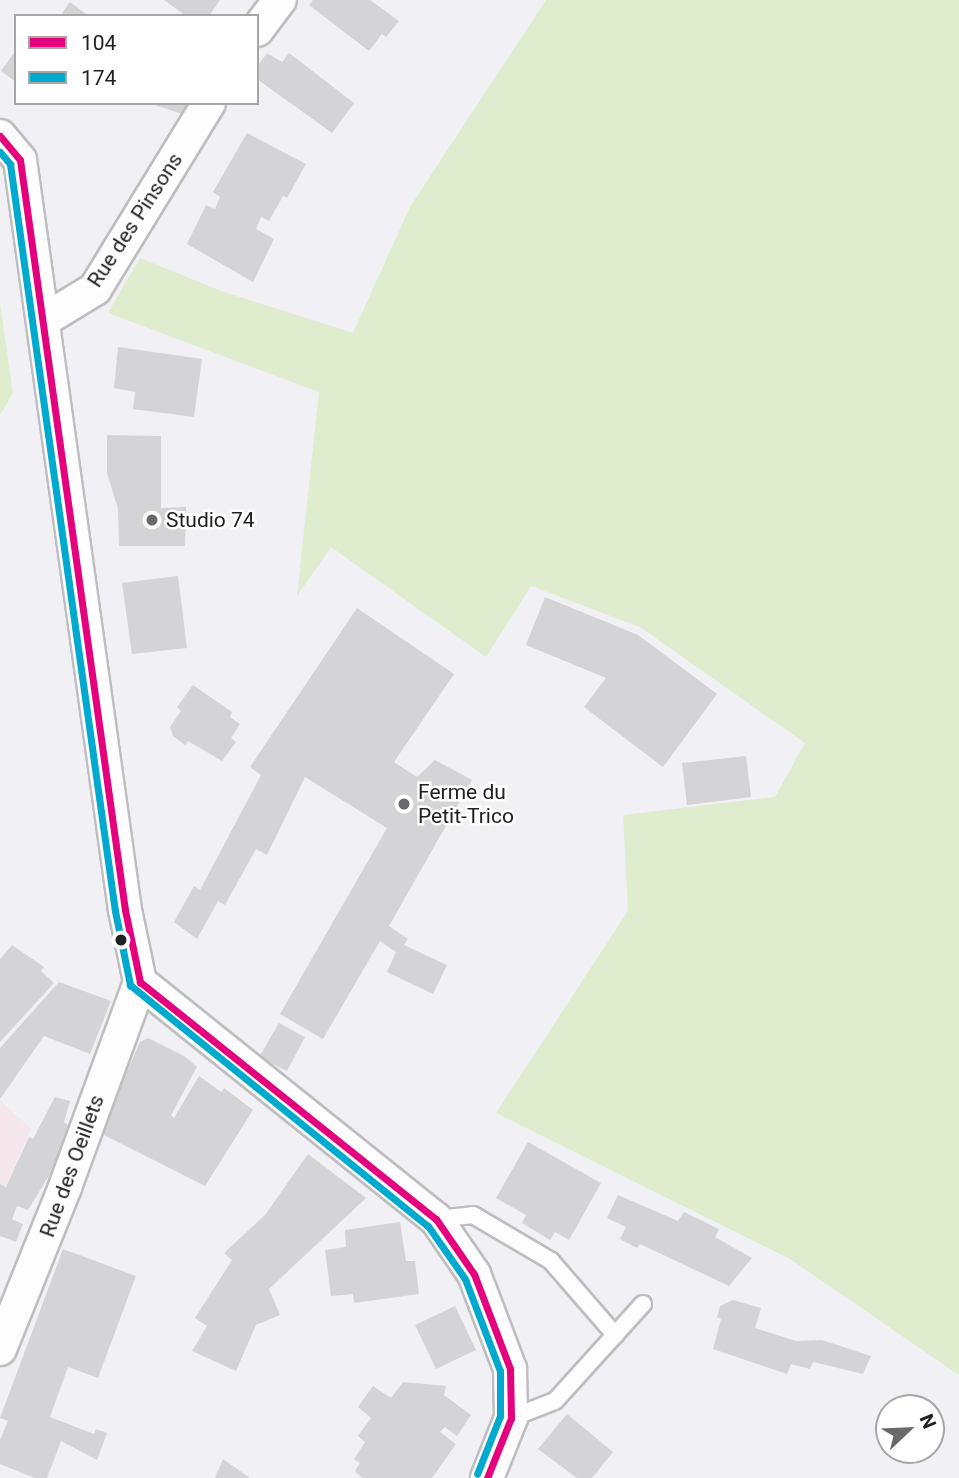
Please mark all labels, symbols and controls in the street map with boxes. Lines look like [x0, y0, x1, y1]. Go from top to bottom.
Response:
legend [14, 14, 259, 105]
text: 104 [81, 31, 116, 55]
text: 174 [81, 66, 116, 90]
street label: Rue des Pinsons [82, 148, 188, 292]
place label: Studio 74 [166, 507, 255, 533]
marker: Studio 74 [144, 512, 160, 528]
place label: Ferme du Petit-Trico [418, 779, 514, 829]
marker: Ferme du Petit-Trico [396, 796, 412, 812]
unlabelled marker [114, 933, 128, 947]
street label: Rue des Oeillets [35, 1091, 109, 1241]
north arrow [875, 1394, 945, 1464]
text: N [915, 1411, 941, 1432]

